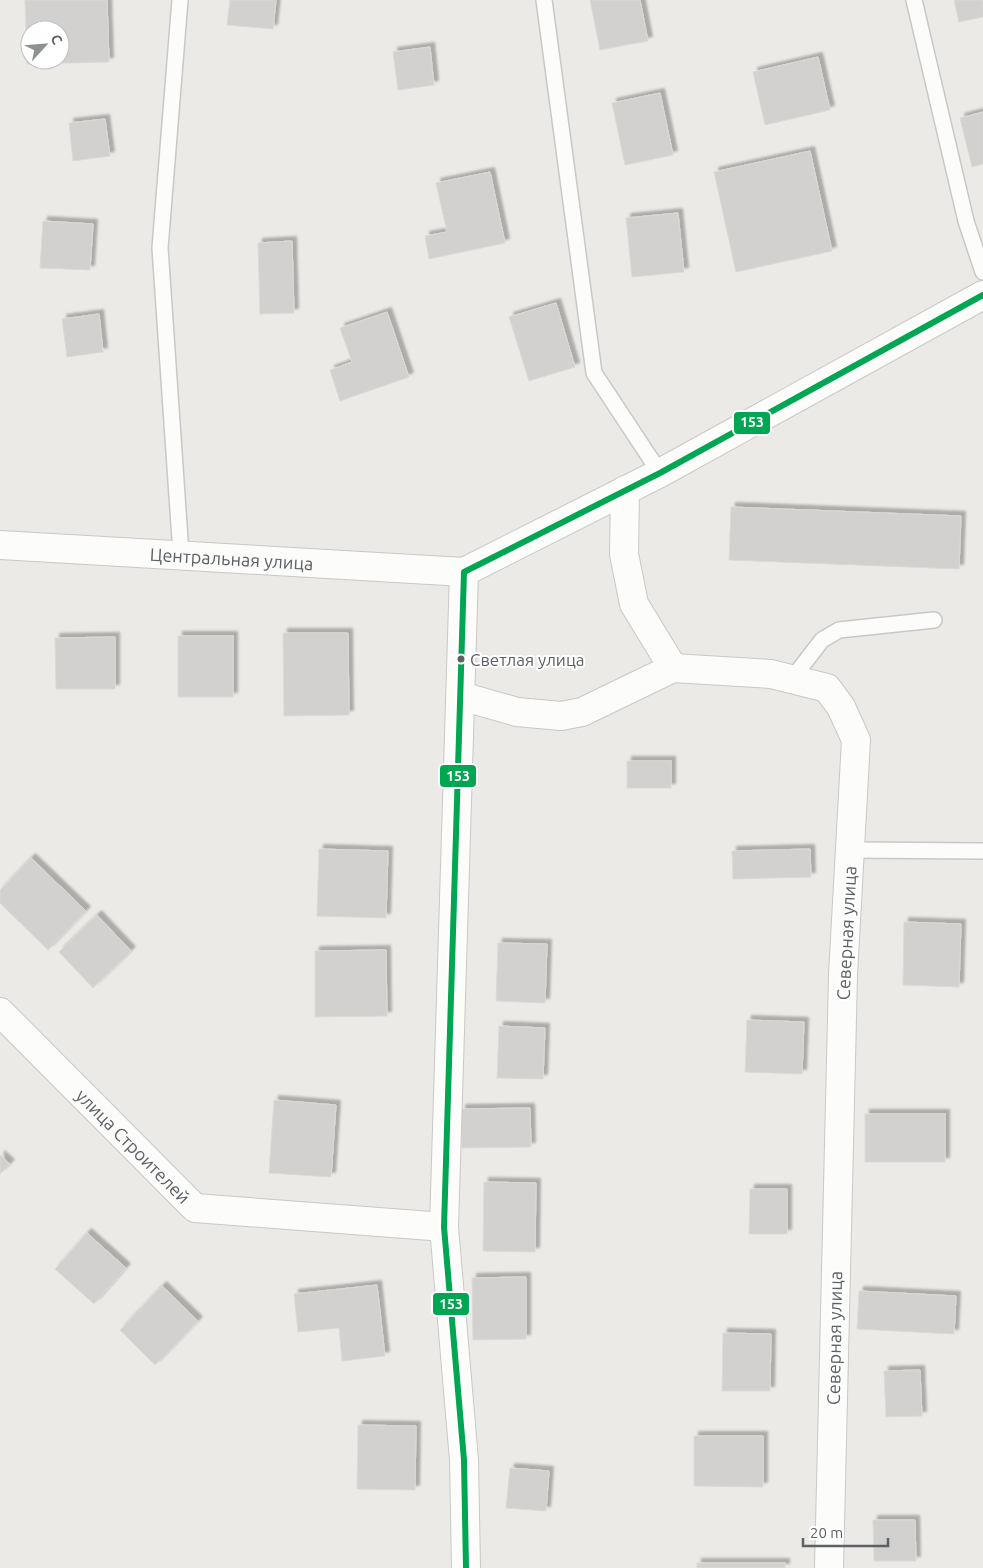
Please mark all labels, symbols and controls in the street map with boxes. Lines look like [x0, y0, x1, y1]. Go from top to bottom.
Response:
north arrow [20, 20, 70, 70]
text: С [48, 32, 66, 47]
line badge: 153 [733, 411, 771, 435]
text: 153 [740, 414, 764, 430]
street label: Центральная улица [149, 544, 314, 573]
place label: Светлая улица [470, 650, 585, 669]
marker: Светлая улица [456, 654, 466, 664]
line badge: 153 [439, 764, 477, 788]
text: 153 [446, 768, 470, 784]
street label: Северная улица [833, 865, 859, 1001]
street label: улица Строителей [72, 1085, 194, 1207]
street label: Северная улица [823, 1271, 845, 1405]
line badge: 153 [432, 1292, 470, 1316]
text: 153 [439, 1296, 463, 1312]
scale bar [803, 1516, 888, 1548]
text: 20 m [810, 1524, 843, 1541]

